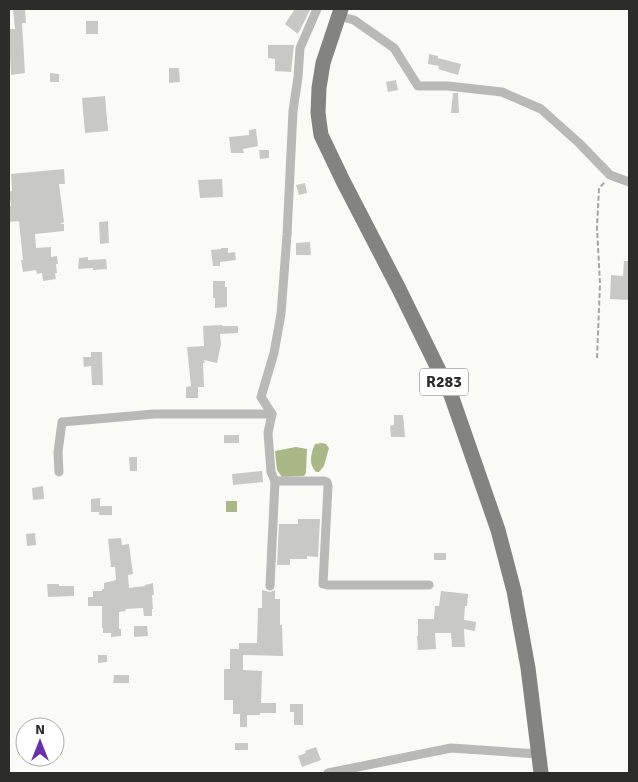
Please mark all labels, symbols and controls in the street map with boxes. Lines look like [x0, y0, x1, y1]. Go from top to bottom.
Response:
road number: R283 [420, 368, 468, 396]
north arrow [15, 717, 65, 767]
text: N [35, 721, 45, 738]

